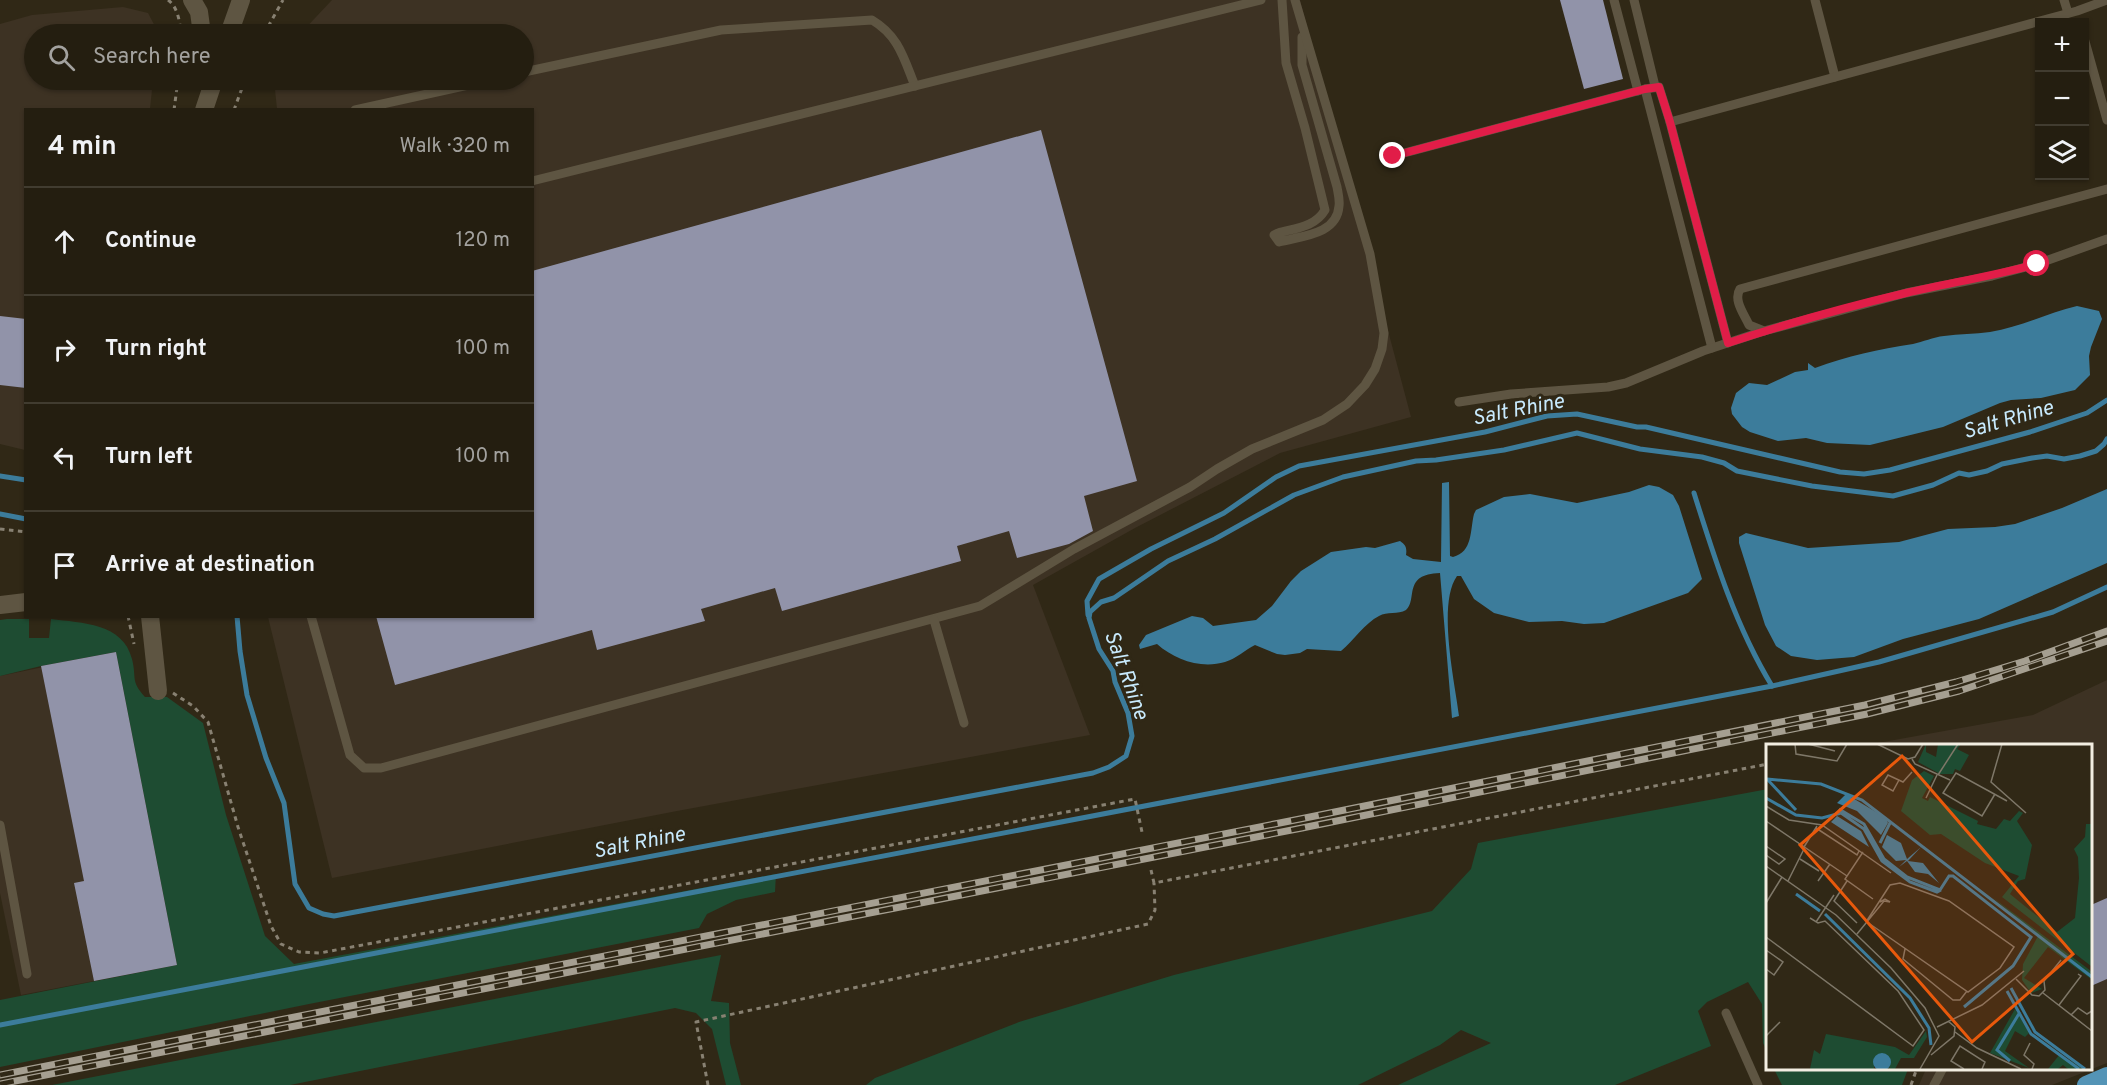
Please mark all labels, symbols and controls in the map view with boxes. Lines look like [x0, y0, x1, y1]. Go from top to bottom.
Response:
map controls [2035, 18, 2089, 180]
button: + [2035, 18, 2089, 72]
search box [24, 24, 534, 90]
icon: search [45, 41, 78, 74]
text: Search here [93, 44, 211, 71]
button: − [2035, 72, 2089, 126]
button: layers [2035, 126, 2089, 180]
text: 4 min [48, 131, 117, 164]
text: Walk · 320 m [400, 134, 510, 160]
route end [1379, 142, 1405, 168]
icon: ahead [48, 225, 81, 258]
text: Continue [105, 228, 196, 255]
text: 120 m [456, 228, 510, 254]
route start [2023, 250, 2049, 276]
icon: right [48, 333, 81, 366]
text: Turn right [105, 336, 207, 363]
text: 100 m [455, 336, 510, 362]
water label: Salt Rhine [1470, 388, 1568, 433]
water label: Salt Rhine [1960, 394, 2058, 446]
icon: left [48, 441, 81, 474]
text: Turn left [105, 444, 193, 471]
text: 100 m [455, 444, 510, 470]
icon: arrive [48, 549, 81, 582]
text: Arrive at destination [105, 552, 315, 579]
water label: Salt Rhine [1097, 627, 1155, 725]
inset map [1766, 744, 2092, 1070]
water label: Salt Rhine [591, 821, 689, 866]

